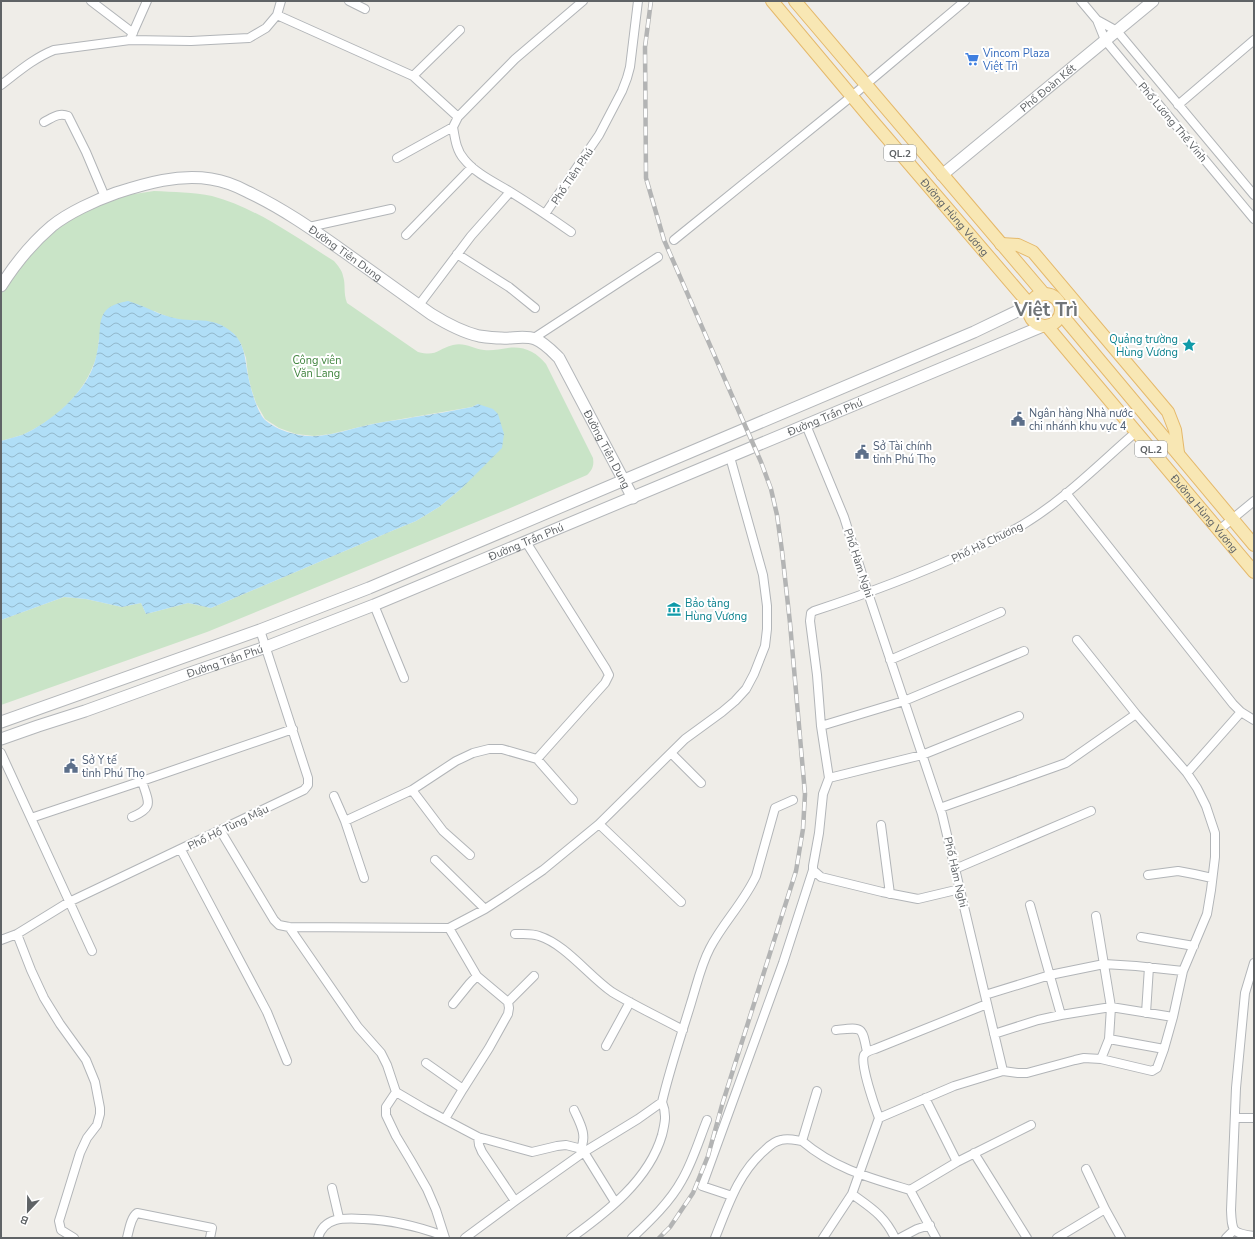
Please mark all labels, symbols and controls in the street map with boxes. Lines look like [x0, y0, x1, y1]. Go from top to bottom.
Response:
place label: Vincom Plaza Việt Trì [982, 46, 1050, 74]
supermarket icon: Vincom Plaza Việt Trì [964, 51, 980, 67]
street label: Phố Đoàn Kết [1017, 61, 1079, 116]
street label: Phố Lương Thế Vinh [1135, 79, 1211, 165]
street label: Phố Tiên Phú [548, 145, 597, 208]
road number: QL.2 [884, 145, 916, 161]
street label: Đường Hùng Vương [916, 174, 992, 260]
street label: Đường Tiên Dung [305, 222, 385, 285]
district label: Việt Trì [1013, 297, 1078, 323]
place label: Quảng trường Hùng Vương [1109, 332, 1178, 360]
place icon: Quảng trường Hùng Vương [1181, 337, 1197, 353]
park label: Công viên Văn Lang [293, 353, 341, 381]
street label: Đường Trần Phú [784, 395, 865, 440]
street label: Đường Tiên Dung [579, 406, 634, 491]
place label: Ngân hàng Nhà nước chi nhánh khu vực 4 [1029, 406, 1133, 434]
public building icon: Ngân hàng Nhà nước chi nhánh khu vực 4 [1010, 411, 1026, 427]
place label: Sở Tài chính tỉnh Phú Thọ [873, 439, 936, 467]
road number: QL.2 [1135, 441, 1167, 457]
public building icon: Sở Tài chính tỉnh Phú Thọ [854, 444, 870, 460]
street label: Đường Hùng Vương [1166, 471, 1242, 556]
street label: Phố Hà Chương [949, 519, 1025, 566]
street label: Đường Trần Phú [485, 520, 566, 565]
street label: Phố Hàm Nghi [840, 527, 877, 600]
place label: Bảo tàng Hùng Vương [685, 596, 747, 624]
museum icon: Bảo tàng Hùng Vương [666, 601, 682, 617]
street label: Đường Trần Phú [184, 642, 265, 682]
place label: Sở Y tế tỉnh Phú Thọ [82, 753, 145, 781]
public building icon: Sở Y tế tỉnh Phú Thọ [63, 758, 79, 774]
street label: Phố Hồ Tùng Mậu [185, 801, 271, 854]
street label: Phố Hàm Nghi [940, 835, 971, 909]
north arrow [8, 1191, 48, 1231]
text: B [18, 1211, 31, 1228]

